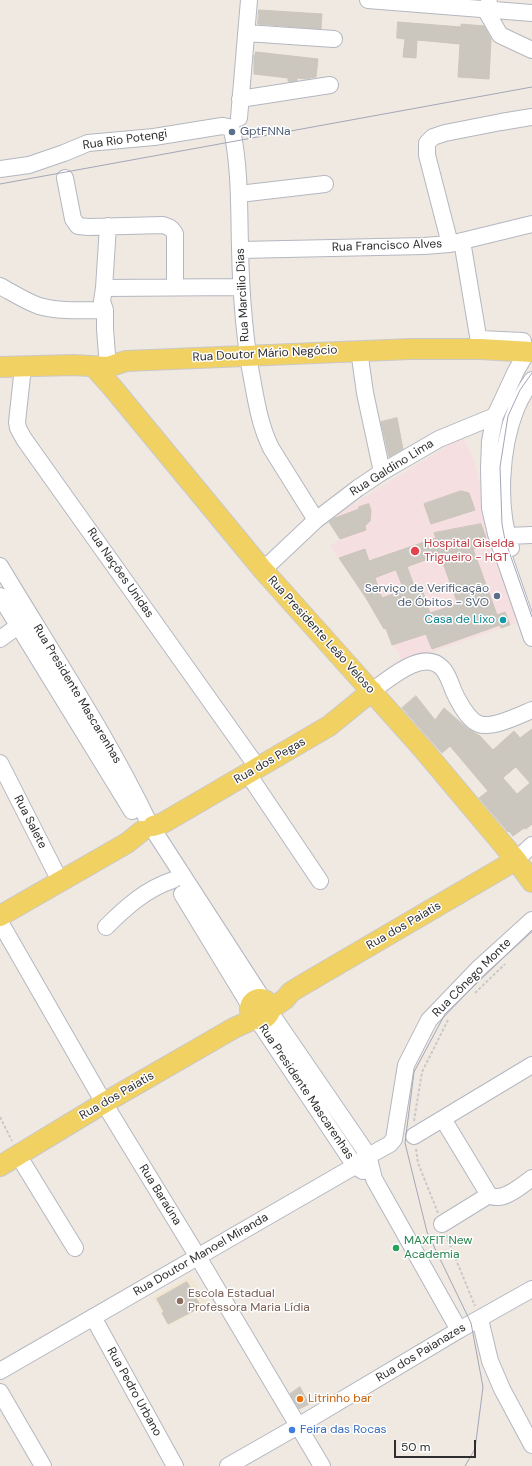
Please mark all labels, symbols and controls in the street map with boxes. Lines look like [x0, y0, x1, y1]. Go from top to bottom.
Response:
place label: GptFNNa [240, 125, 291, 139]
street label: Rua Rio Potengi [82, 127, 168, 153]
marker: GptFNNa [227, 127, 237, 137]
street label: Rua Francisco Alves [332, 237, 442, 255]
street label: Rua Marcilio Dias [233, 248, 253, 342]
street label: Rua Doutor Mário Negócio [192, 343, 338, 365]
street label: Rua Galdino Lima [347, 436, 437, 500]
street label: Rua Nações Unidas [84, 525, 156, 621]
place label: Hospital Giselda Trigueiro - HGT [424, 537, 514, 565]
marker: Hospital Giselda Trigueiro - HGT [409, 545, 421, 557]
street label: Rua Presidente Leão Veloso [264, 573, 378, 697]
place label: Serviço de Verificação de Óbitos - SVO [365, 582, 489, 610]
marker: Serviço de Verificação de Óbitos - SVO [492, 591, 502, 601]
place label: Casa de Lixo [425, 613, 495, 627]
marker: Casa de Lixo [498, 615, 508, 625]
street label: Rua Presidente Mascarenhas [30, 622, 124, 766]
street label: Rua dos Pegas [232, 735, 308, 787]
street label: Rua Salete [10, 793, 50, 851]
street label: Rua dos Paiatis [364, 899, 444, 953]
street label: Rua Cônego Monte [430, 936, 514, 1020]
street label: Rua Presidente Mascarenhas [255, 1022, 357, 1162]
street label: Rua dos Paiatis [77, 1069, 157, 1123]
street label: Rua Baraúna [136, 1162, 184, 1228]
street label: Rua Doutor Manoel Miranda [131, 1210, 271, 1300]
place label: MAXFIT New Academia [404, 1234, 472, 1262]
marker: MAXFIT New Academia [391, 1243, 401, 1253]
place label: Escola Estadual Professora Maria Lídia [188, 1287, 310, 1315]
marker: Escola Estadual Professora Maria Lídia [175, 1296, 185, 1306]
street label: Rua dos Paianazes [374, 1321, 468, 1385]
street label: Rua Pedro Urbano [104, 1345, 164, 1439]
place label: Litrinho bar [308, 1392, 372, 1406]
marker: Litrinho bar [295, 1394, 305, 1404]
place label: Feira das Rocas [300, 1423, 387, 1437]
marker: Feira das Rocas [287, 1425, 297, 1435]
scale bar [396, 1432, 478, 1458]
text: 50 m [401, 1439, 430, 1455]

